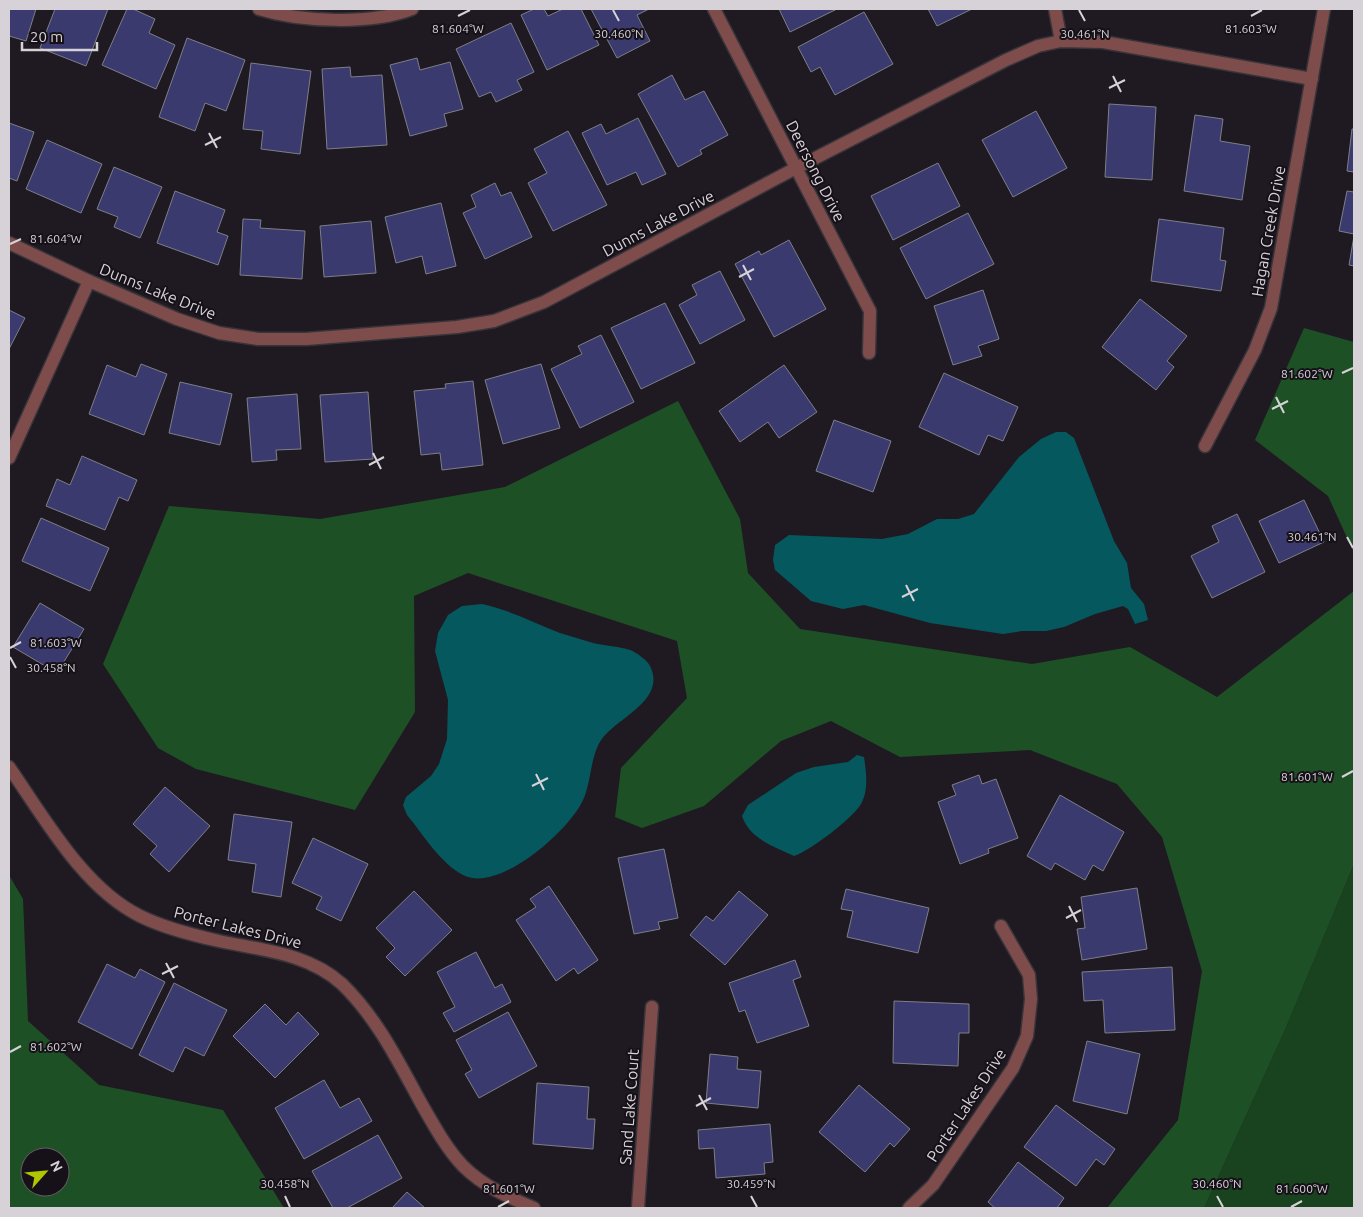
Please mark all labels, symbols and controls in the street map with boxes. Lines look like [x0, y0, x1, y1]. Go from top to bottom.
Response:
scale bar [22, 20, 98, 52]
text: 81.604°W [432, 22, 484, 35]
text: 81.603°W [1225, 22, 1277, 35]
text: 30.460°N [594, 27, 644, 40]
text: 30.461°N [1060, 27, 1110, 40]
text: 20 m [30, 28, 63, 45]
street label: Deersong Drive [783, 117, 849, 225]
street label: Hagan Creek Drive [1248, 164, 1288, 298]
street label: Dunns Lake Drive [599, 186, 717, 260]
text: 81.604°W [30, 232, 82, 245]
street label: Dunns Lake Drive [97, 259, 219, 323]
text: 81.602°W [1281, 367, 1333, 380]
text: 30.461°N [1287, 530, 1337, 543]
text: 81.603°W [30, 636, 82, 649]
text: 30.458°N [26, 661, 76, 674]
text: 81.601°W [1281, 770, 1333, 783]
street label: Porter Lakes Drive [172, 902, 304, 952]
text: 81.602°W [30, 1040, 82, 1053]
street label: Porter Lakes Drive [923, 1045, 1009, 1165]
street label: Sand Lake Court [616, 1048, 642, 1166]
north arrow [20, 1147, 70, 1197]
text: N [47, 1158, 66, 1174]
text: 30.458°N [260, 1177, 310, 1190]
text: 30.459°N [726, 1177, 776, 1190]
text: 30.460°N [1192, 1177, 1242, 1190]
text: 81.601°W [483, 1182, 535, 1195]
text: 81.600°W [1276, 1182, 1328, 1195]

